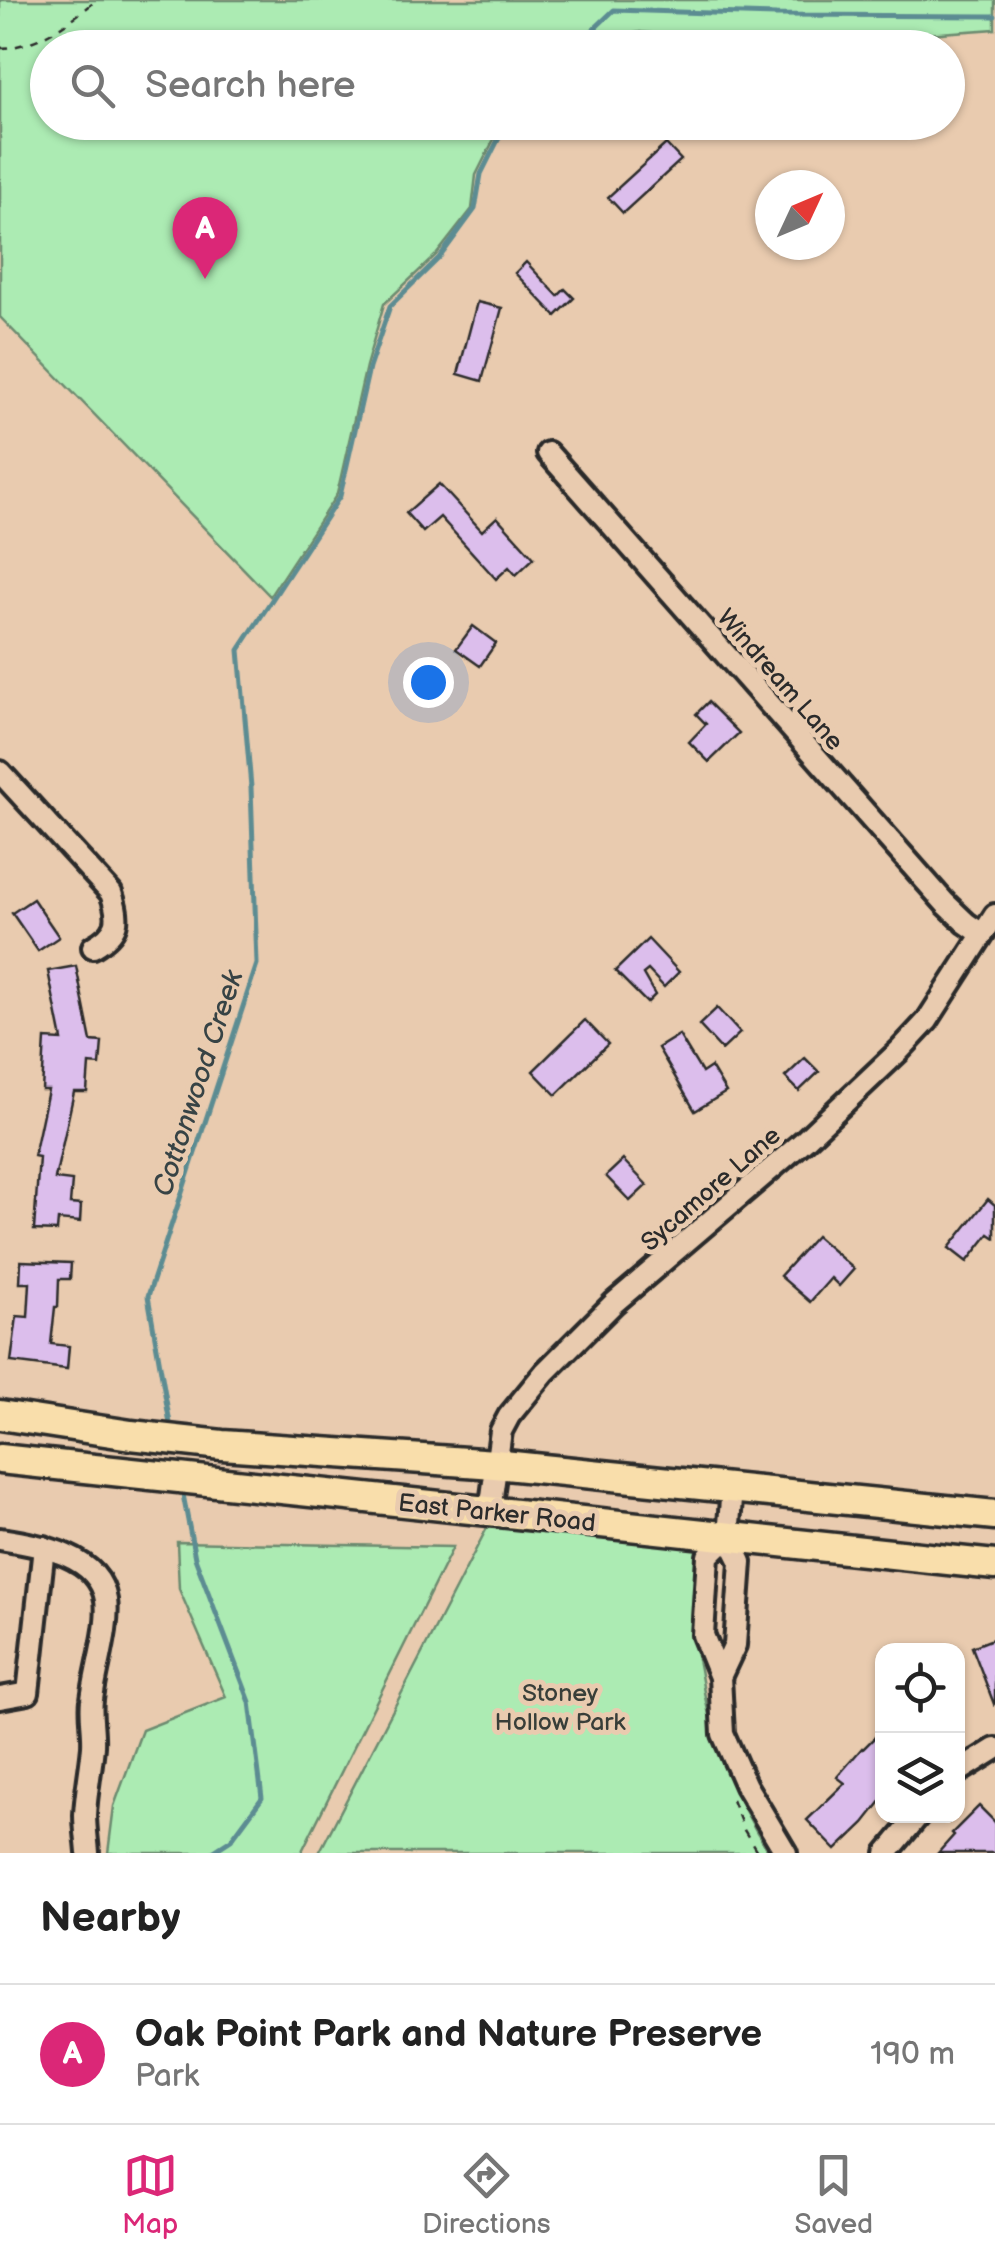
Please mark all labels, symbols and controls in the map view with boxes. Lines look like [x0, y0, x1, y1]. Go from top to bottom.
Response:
search box [30, 30, 965, 140]
icon: search [65, 58, 120, 113]
text: Search here [145, 63, 356, 108]
north arrow [755, 170, 845, 260]
pin: A [172, 196, 238, 279]
street label: Windream Lane [710, 603, 850, 757]
your location [403, 657, 454, 708]
water label: Cottonwood Creek [146, 965, 251, 1201]
street label: Sycamore Lane [635, 1120, 787, 1258]
street label: East Parker Road [397, 1488, 597, 1539]
map controls [875, 1643, 965, 1823]
button: locate [875, 1643, 965, 1733]
park label: Stoney Hollow Park [494, 1678, 626, 1738]
button: layers [875, 1733, 965, 1823]
text: Nearby [40, 1893, 180, 1944]
text: Oak Point Park and Nature Preserve [135, 2012, 762, 2057]
text: A [63, 2035, 82, 2074]
text: 190 m [870, 2035, 955, 2074]
text: Park [135, 2057, 199, 2096]
tab: Map [122, 2148, 178, 2241]
tab: Directions [422, 2148, 551, 2241]
tab: Saved [795, 2148, 873, 2241]

